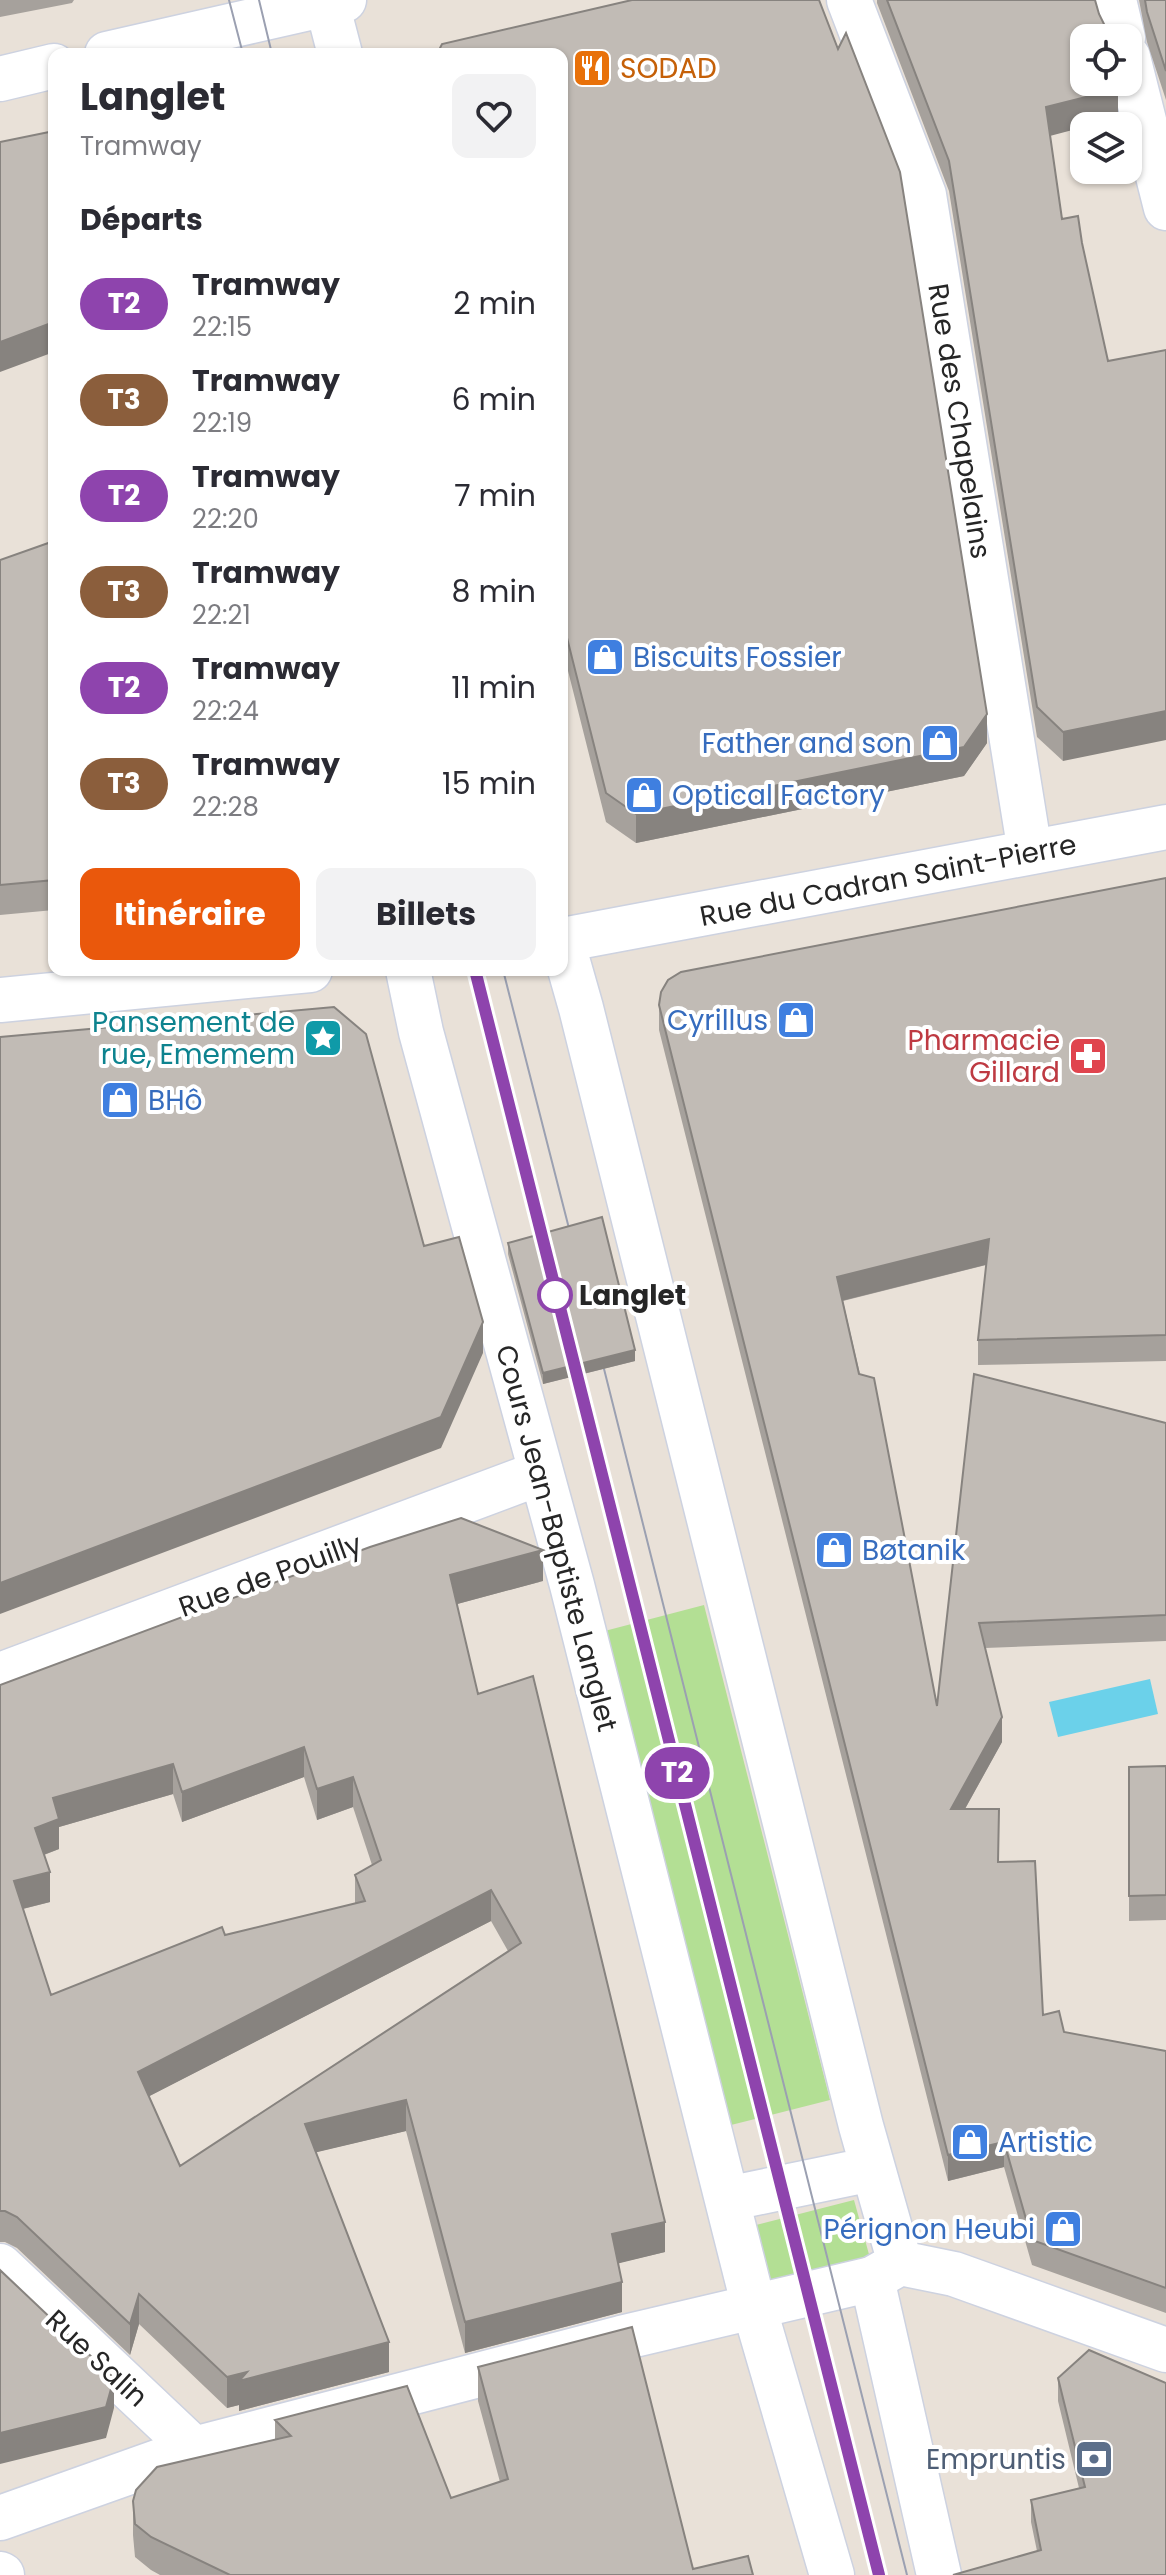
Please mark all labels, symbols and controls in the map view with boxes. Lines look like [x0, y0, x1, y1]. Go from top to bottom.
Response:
map controls [1070, 24, 1142, 184]
button: locate [1070, 24, 1142, 96]
restaurant icon: SODAD [571, 47, 613, 89]
place label: SODAD [620, 49, 717, 88]
text: Langlet [80, 70, 225, 123]
button: heart [452, 74, 536, 158]
button: layers [1070, 112, 1142, 184]
text: Tramway [80, 128, 202, 164]
text: Départs [80, 198, 203, 241]
text: Tramway [192, 263, 340, 306]
street label: Rue des Chapelains [918, 281, 1001, 561]
text: 2 min [453, 282, 536, 325]
text: T2 [108, 284, 140, 323]
text: 22:15 [192, 309, 252, 345]
text: Tramway [192, 359, 340, 402]
text: 6 min [451, 378, 536, 421]
text: T3 [107, 380, 141, 419]
text: 22:19 [192, 405, 252, 441]
text: Tramway [192, 455, 340, 498]
text: 7 min [454, 474, 536, 517]
text: T2 [108, 476, 140, 515]
text: 22:20 [192, 501, 259, 537]
text: Tramway [192, 551, 340, 594]
text: 8 min [452, 570, 536, 613]
text: T3 [107, 572, 141, 611]
text: 22:21 [192, 597, 251, 633]
shop icon: Biscuits Fossier [584, 636, 626, 678]
place label: Biscuits Fossier [633, 638, 842, 677]
text: Tramway [192, 647, 340, 690]
text: 11 min [451, 666, 536, 709]
text: T2 [108, 668, 140, 707]
text: 22:24 [192, 693, 259, 729]
shop icon: Father and son [919, 722, 961, 764]
place label: Father and son [702, 724, 912, 763]
text: Tramway [192, 743, 340, 786]
text: 15 min [442, 762, 536, 805]
text: T3 [107, 764, 141, 803]
shop icon: Optical Factory [623, 774, 665, 816]
place label: Optical Factory [672, 776, 885, 815]
text: 22:28 [192, 789, 259, 825]
street label: Rue du Cadran Saint-Pierre [696, 825, 1080, 936]
button: Itinéraire [80, 868, 300, 960]
button: Billets [316, 868, 536, 960]
shop icon: Cyrillus [775, 999, 817, 1041]
place label: Cyrillus [667, 1001, 768, 1040]
place label: Pansement de rue, Ememem [92, 1003, 295, 1074]
place icon: Pansement de rue, Ememem [302, 1017, 344, 1059]
place label: Pharmacie Gillard [907, 1021, 1060, 1092]
pharmacy icon: Pharmacie Gillard [1067, 1035, 1109, 1077]
shop icon: BHô [99, 1079, 141, 1121]
place label: BHô [148, 1081, 202, 1120]
place label: Langlet [579, 1276, 686, 1315]
marker: Langlet [538, 1278, 572, 1312]
street label: Cours Jean-Baptiste Langlet [486, 1341, 627, 1736]
street label: Rue de Pouilly [173, 1524, 367, 1627]
shop icon: Bøtanik [813, 1529, 855, 1571]
place label: Bøtanik [862, 1531, 966, 1570]
line badge: T2 [641, 1747, 713, 1799]
text: T2 [661, 1753, 693, 1792]
shop icon: Artistic [949, 2121, 991, 2163]
place label: Artistic [998, 2123, 1093, 2162]
shop icon: Pérignon Heubi [1042, 2208, 1084, 2250]
place label: Pérignon Heubi [823, 2210, 1035, 2249]
street label: Rue Salin [37, 2301, 156, 2416]
bank icon: Empruntis [1073, 2438, 1115, 2480]
place label: Empruntis [926, 2440, 1066, 2479]

